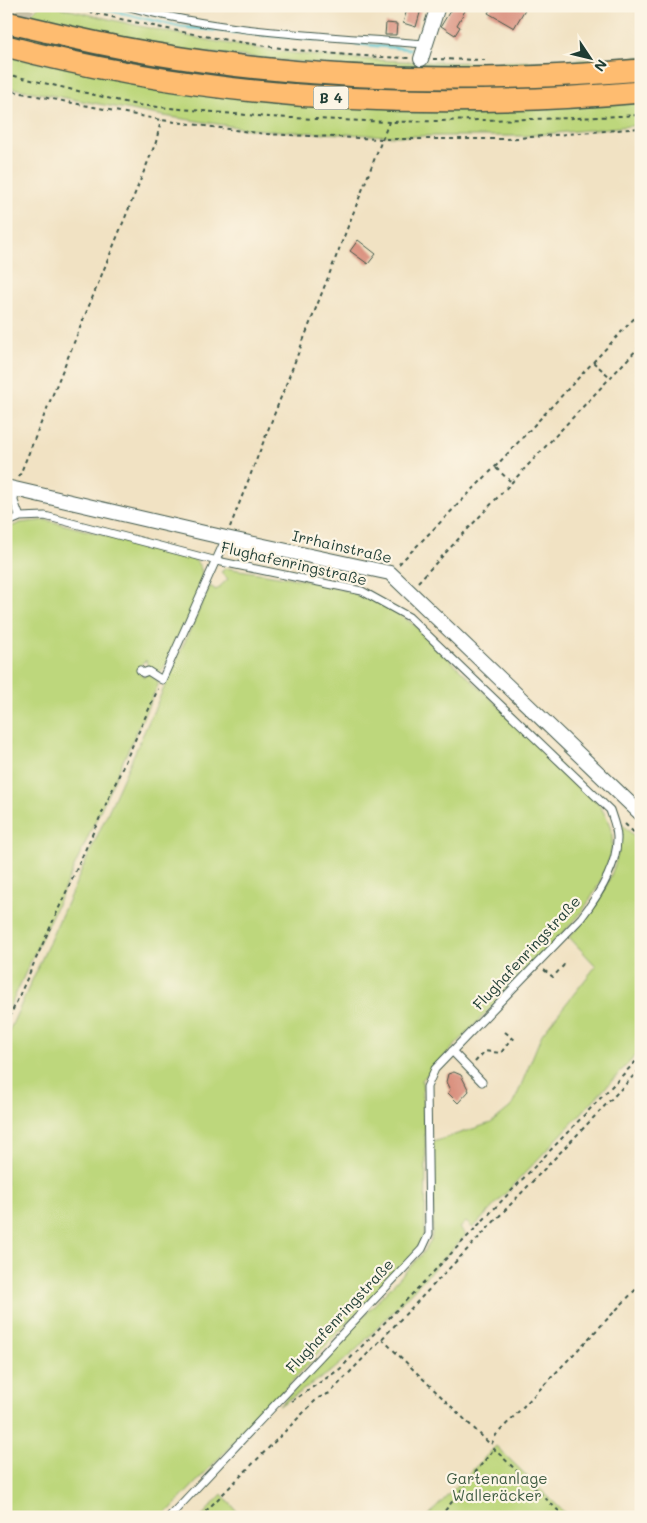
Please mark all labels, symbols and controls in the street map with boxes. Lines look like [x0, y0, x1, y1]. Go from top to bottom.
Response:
north arrow [564, 32, 614, 82]
text: N [590, 56, 612, 76]
road number: B 4 [314, 86, 348, 110]
street label: Irrhainstraße [290, 525, 394, 567]
street label: Flughafenringstraße [219, 537, 369, 590]
street label: Flughafenringstraße [468, 891, 584, 1014]
street label: Flughafenringstraße [281, 1254, 397, 1377]
park label: Gartenanlage Walleräcker [447, 1468, 547, 1505]

